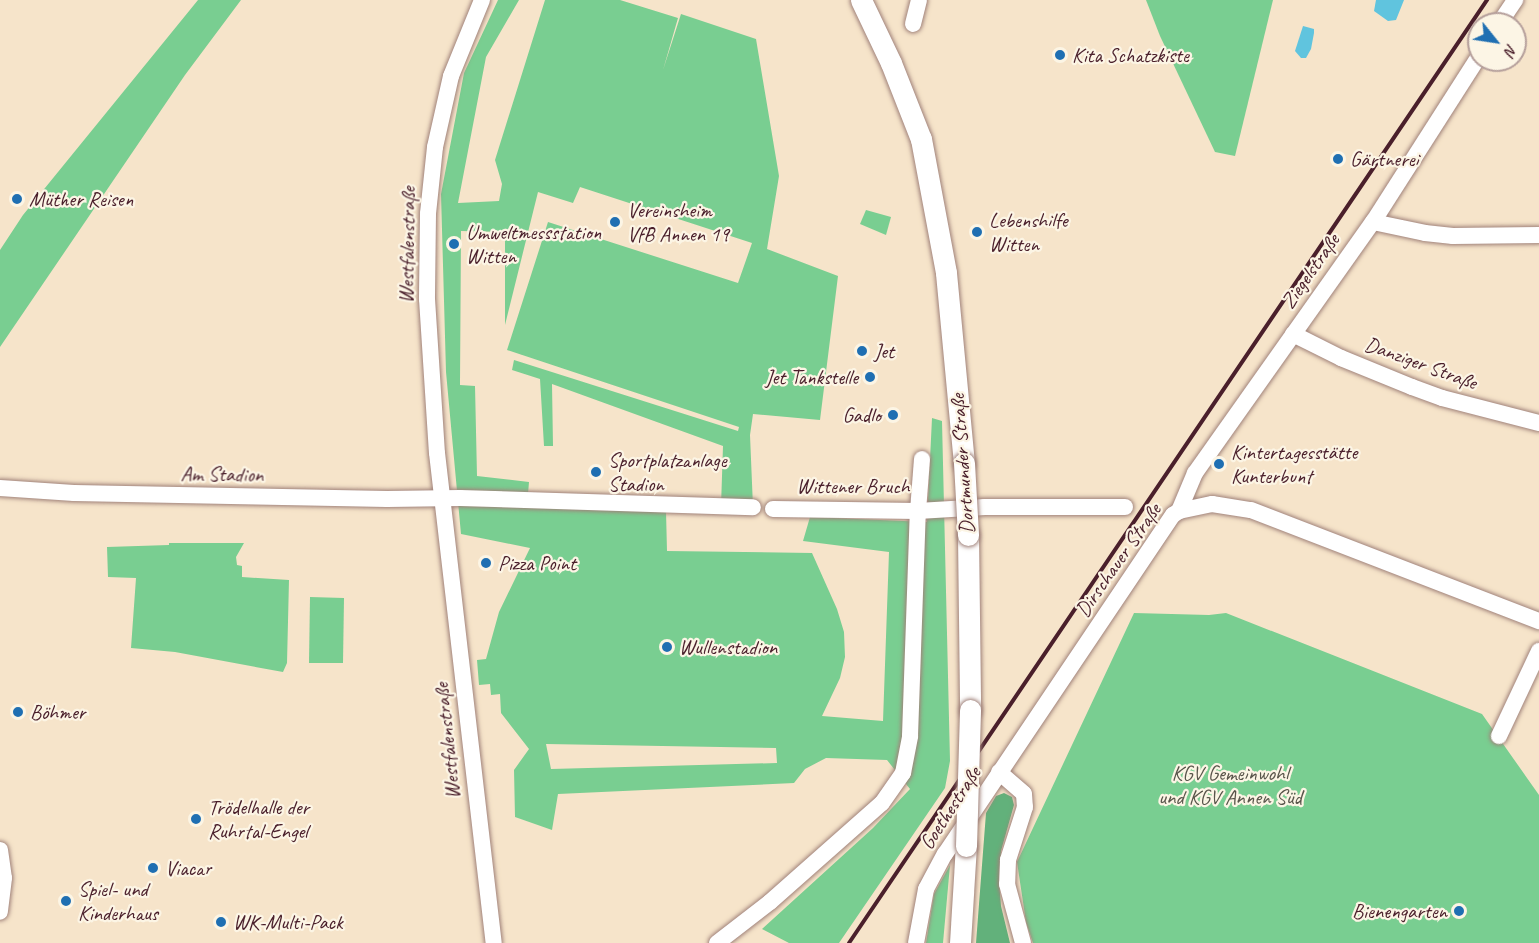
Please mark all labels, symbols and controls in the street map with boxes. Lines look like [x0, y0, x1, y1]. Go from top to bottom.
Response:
north arrow [1467, 12, 1527, 72]
text: N [1500, 41, 1522, 59]
place label: Kita Schatzkiste [1072, 42, 1189, 68]
marker: Kita Schatzkiste [1053, 48, 1067, 62]
place label: Gärtnerei [1350, 146, 1419, 172]
marker: Gärtnerei [1331, 152, 1345, 166]
place label: Müther Reisen [29, 186, 133, 212]
street label: Westfalenstraße [393, 186, 421, 304]
marker: Müther Reisen [10, 192, 24, 206]
place label: Vereinsheim VfB Annen 19 [627, 197, 729, 247]
place label: Lebenshilfe Witten [989, 207, 1067, 257]
marker: Vereinsheim VfB Annen 19 [608, 215, 622, 229]
place label: Umweltmessstation Witten [466, 219, 601, 269]
marker: Lebenshilfe Witten [970, 225, 984, 239]
street label: Ziegelstraße [1275, 229, 1345, 313]
marker: Umweltmessstation Witten [447, 237, 461, 251]
street label: Danziger Straße [1361, 331, 1481, 395]
place label: Jet [874, 338, 894, 364]
marker: Jet [855, 344, 869, 358]
place label: Jet Tankstelle [764, 364, 858, 390]
marker: Jet Tankstelle [863, 370, 877, 384]
street label: Dortmunder Straße [945, 393, 979, 535]
place label: Gadlo [842, 402, 881, 428]
marker: Gadlo [886, 408, 900, 422]
place label: Kintertagesstätte Kunterbunt [1231, 439, 1357, 489]
place label: Sportplatzanlage Stadion [608, 447, 727, 497]
marker: Kintertagesstätte Kunterbunt [1212, 457, 1226, 471]
street label: Am Stadion [180, 461, 264, 487]
marker: Sportplatzanlage Stadion [589, 465, 603, 479]
street label: Wittener Bruch [797, 473, 909, 499]
street label: Dirschauer Straße [1069, 498, 1167, 622]
place label: Pizza Point [498, 550, 575, 576]
marker: Pizza Point [479, 556, 493, 570]
place label: Wullenstadion [679, 634, 777, 660]
marker: Wullenstadion [660, 640, 674, 654]
street label: Westfalenstraße [428, 682, 466, 800]
place label: Böhmer [30, 699, 85, 725]
marker: Böhmer [11, 705, 25, 719]
park label: KGV Gemeinwohl und KGV Annen Süd [1158, 760, 1302, 810]
street label: Goethestraße [914, 762, 986, 854]
place label: Trödelhalle der Ruhrtal-Engel [208, 794, 309, 844]
marker: Trödelhalle der Ruhrtal-Engel [189, 812, 203, 826]
place label: Viacar [165, 855, 211, 881]
marker: Viacar [146, 861, 160, 875]
place label: Spiel- und Kinderhaus [78, 876, 158, 926]
marker: Spiel- und Kinderhaus [59, 894, 73, 908]
place label: Bienengarten [1352, 898, 1447, 924]
marker: Bienengarten [1452, 904, 1466, 918]
place label: WK-Multi-Pack [233, 909, 343, 935]
marker: WK-Multi-Pack [214, 915, 228, 929]

